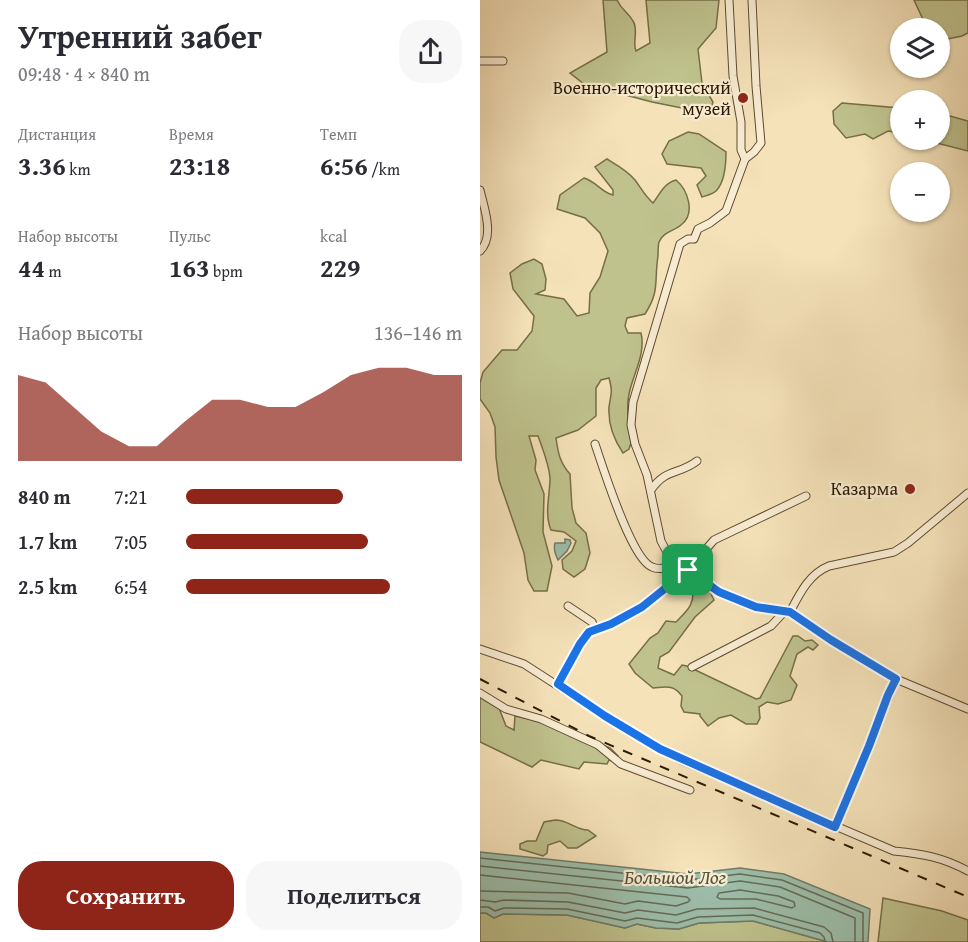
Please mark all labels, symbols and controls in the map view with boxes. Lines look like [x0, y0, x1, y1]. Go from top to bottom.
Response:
text: Утренний забег [18, 12, 262, 60]
map controls [890, 18, 950, 222]
button: layers [890, 18, 950, 78]
button: share [399, 20, 462, 83]
text: 09:48 · 4 × 840 m [18, 59, 150, 88]
place label: Военно-исторический музей [553, 74, 731, 122]
button: + [890, 90, 950, 150]
marker: Военно-исторический музей [736, 91, 750, 105]
text: Дистанция [18, 122, 96, 146]
text: Время [169, 122, 214, 146]
text: Темп [320, 122, 357, 146]
text: 3.36 [18, 146, 66, 185]
text: 23:18 [169, 146, 230, 185]
text: 6:56 [320, 146, 368, 185]
text: km [66, 157, 90, 181]
text: /km [368, 157, 400, 181]
button: − [890, 162, 950, 222]
text: Набор высоты [18, 224, 118, 248]
text: Пульс [169, 224, 211, 248]
text: kcal [320, 224, 347, 248]
text: 44 [18, 248, 45, 287]
text: 163 [169, 248, 209, 287]
text: 229 [320, 248, 360, 287]
text: m [45, 259, 62, 283]
text: bpm [209, 259, 243, 283]
text: Набор высоты [18, 318, 143, 347]
text: 136–146 m [374, 318, 462, 347]
place label: Казарма [831, 475, 898, 502]
text: 840 m [18, 482, 71, 511]
text: 7:21 [114, 482, 148, 511]
marker: Казарма [903, 482, 917, 496]
text: 1.7 km [18, 527, 77, 556]
text: 7:05 [114, 527, 148, 556]
pin [662, 544, 713, 595]
icon: arrive [671, 553, 704, 586]
text: 2.5 km [18, 572, 77, 601]
text: 6:54 [114, 572, 148, 601]
button: Сохранить [18, 861, 234, 930]
button: Поделиться [246, 861, 462, 930]
water label: Большой Лог [624, 862, 727, 891]

